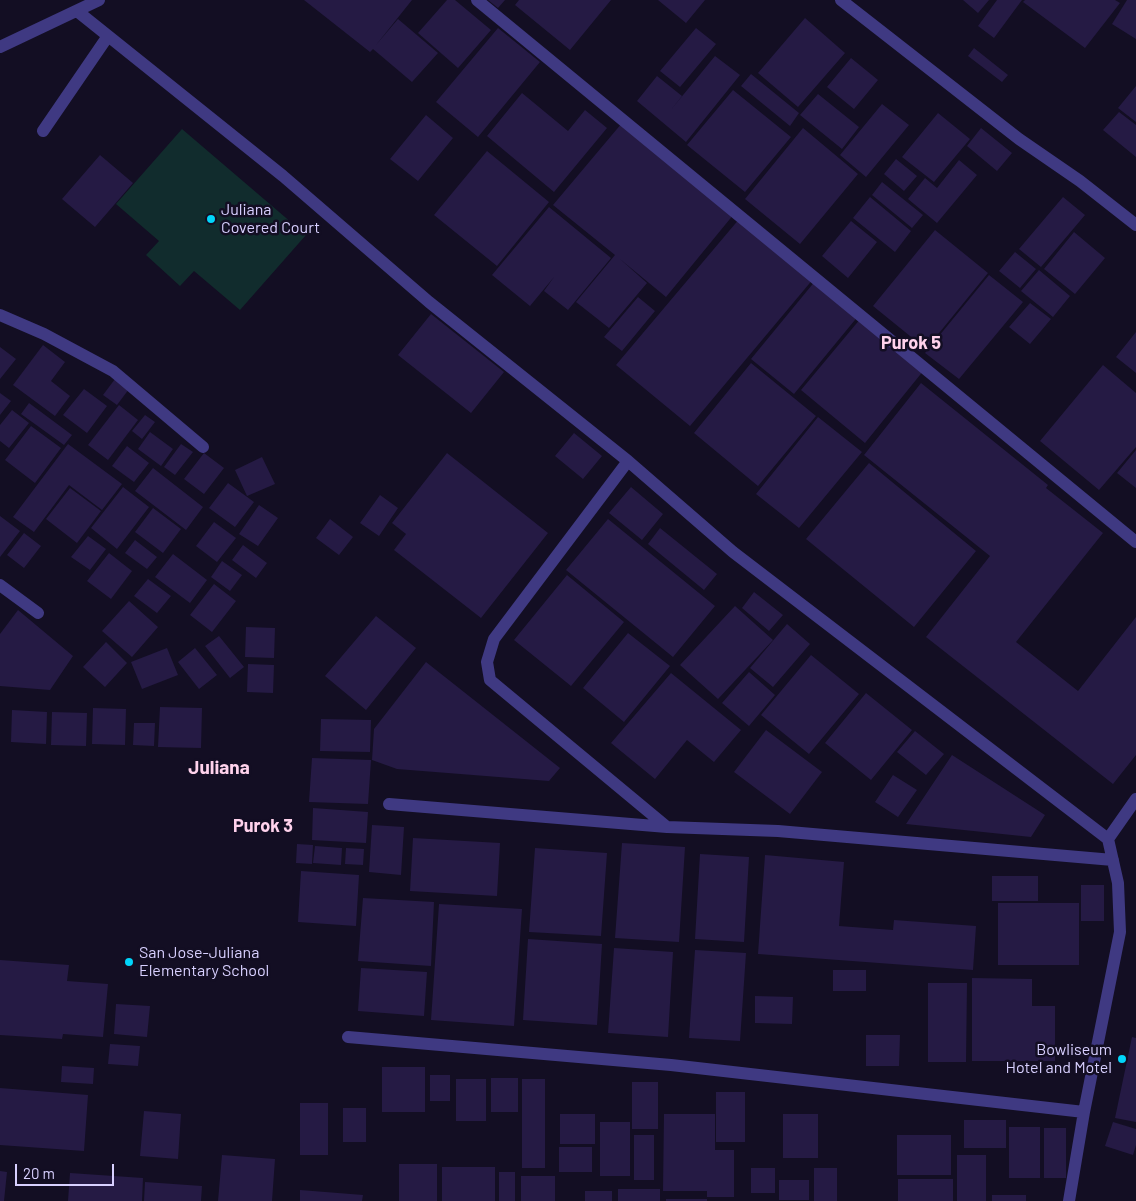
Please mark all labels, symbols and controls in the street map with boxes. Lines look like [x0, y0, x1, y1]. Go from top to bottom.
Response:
place label: Juliana Covered Court [221, 200, 320, 238]
marker: Juliana Covered Court [205, 213, 217, 225]
district label: Purok 5 [881, 332, 941, 354]
district label: Juliana [188, 757, 250, 779]
district label: Purok 3 [233, 815, 293, 837]
place label: San Jose-Juliana Elementary School [139, 943, 269, 981]
marker: San Jose-Juliana Elementary School [123, 956, 135, 968]
place label: Bowliseum Hotel and Motel [1005, 1040, 1112, 1078]
marker: Bowliseum Hotel and Motel [1116, 1053, 1128, 1065]
scale bar [18, 1154, 116, 1186]
text: 20 m [23, 1164, 55, 1182]

